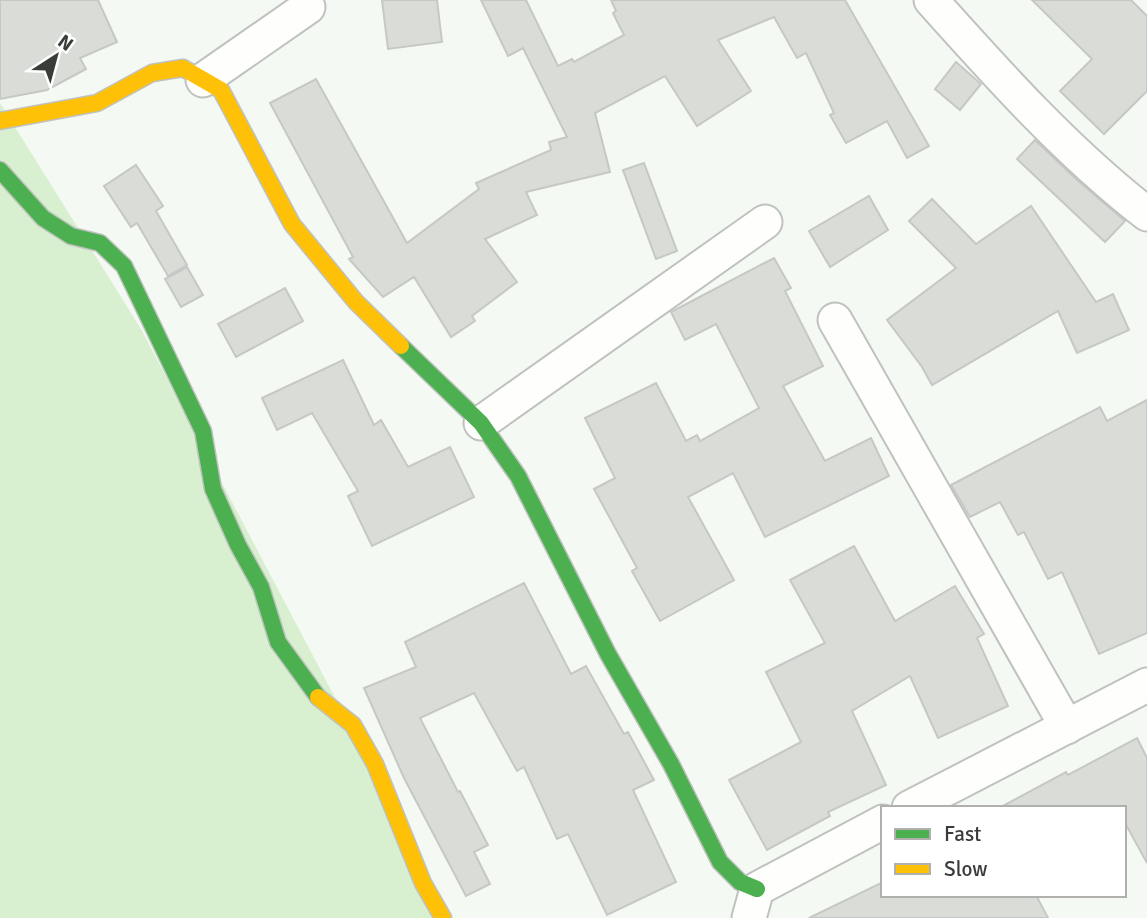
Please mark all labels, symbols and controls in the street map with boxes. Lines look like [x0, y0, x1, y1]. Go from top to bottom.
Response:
north arrow [21, 21, 91, 91]
text: N [53, 29, 78, 57]
legend [881, 806, 1126, 897]
text: Fast [944, 821, 981, 847]
text: Slow [944, 856, 988, 882]

